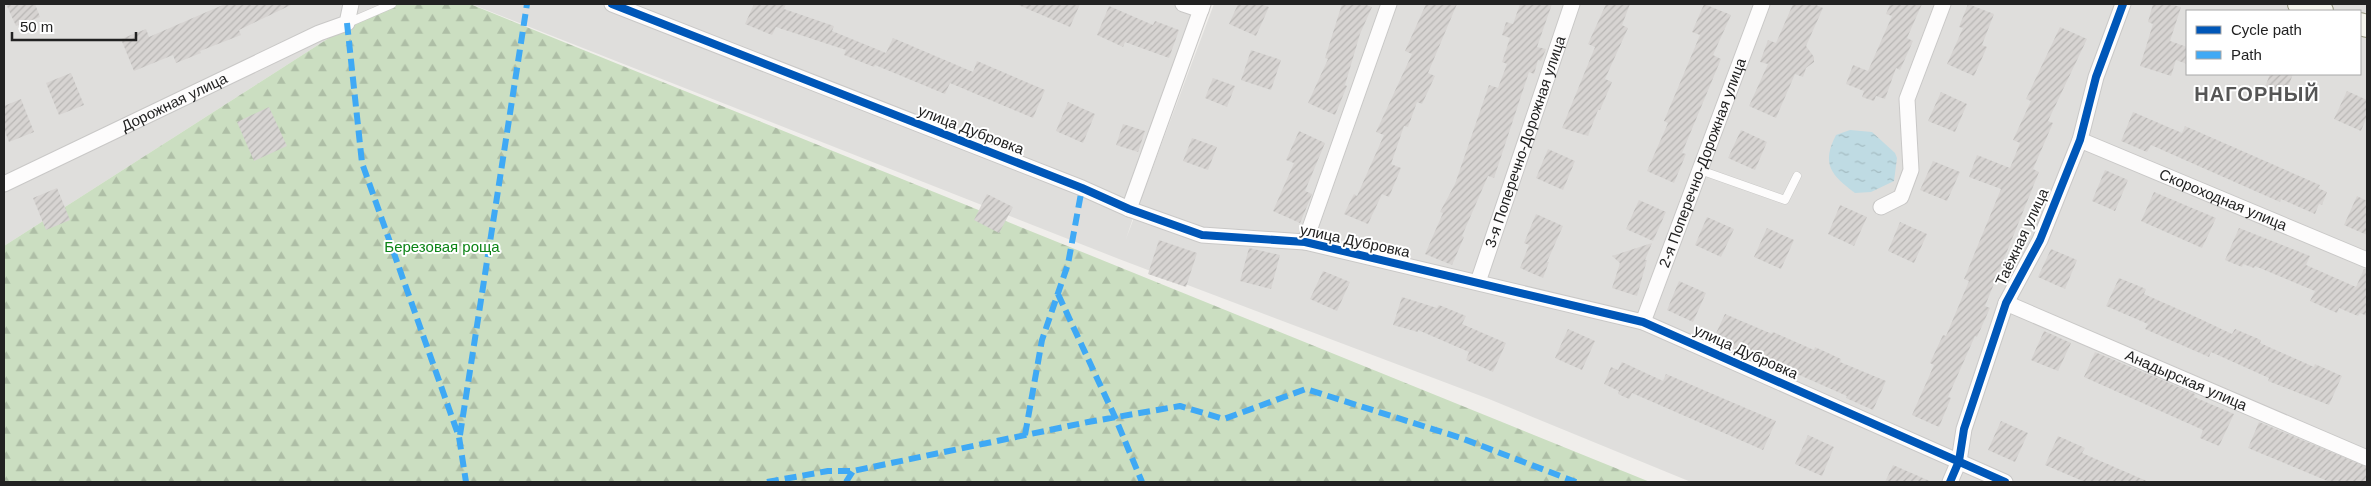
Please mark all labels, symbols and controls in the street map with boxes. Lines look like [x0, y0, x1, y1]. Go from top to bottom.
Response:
scale bar [12, 10, 136, 42]
legend [2186, 10, 2361, 75]
text: 50 m [20, 18, 53, 35]
text: Cycle path [2231, 21, 2302, 38]
street label: 3-я Поперечно-Дорожная улица [1481, 33, 1569, 250]
text: Path [2231, 46, 2262, 63]
street label: 2-я Поперечно-Дорожная улица [1655, 55, 1749, 270]
street label: Дорожная улица [118, 69, 231, 134]
district label: НАГОРНЫЙ [2194, 82, 2320, 105]
street label: улица Дубровка [916, 102, 1027, 158]
street label: Скороходная улица [2157, 165, 2290, 234]
street label: Таёжная улица [1992, 185, 2052, 288]
street label: улица Дубровка [1299, 221, 1412, 261]
park label: Березовая роща [384, 238, 500, 255]
street label: улица Дубровка [1692, 321, 1801, 382]
street label: Анадырская улица [2123, 346, 2250, 414]

